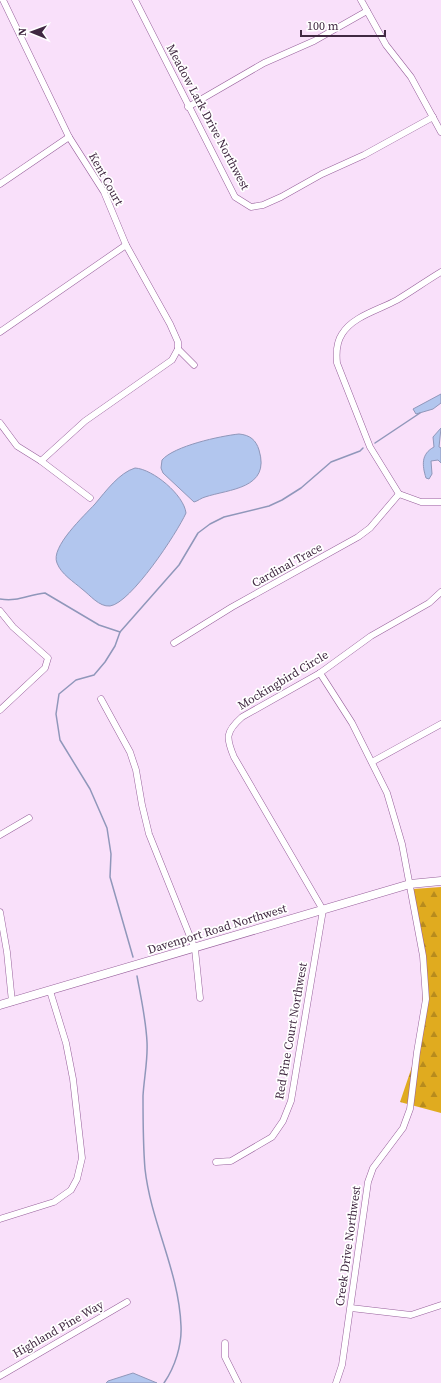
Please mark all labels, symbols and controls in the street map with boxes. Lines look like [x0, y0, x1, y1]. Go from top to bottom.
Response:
north arrow [12, 12, 52, 52]
scale bar [301, 12, 385, 38]
text: 100 m [307, 18, 339, 34]
text: N [15, 28, 30, 36]
street label: Meadow Lark Drive Northwest [163, 41, 253, 193]
street label: Kent Court [85, 150, 127, 208]
street label: Cardinal Trace [249, 539, 325, 591]
street label: Mockingbird Circle [235, 647, 331, 713]
street label: Davenport Road Northwest [146, 900, 289, 958]
street label: Red Pine Court Northwest [271, 961, 311, 1101]
street label: Creek Drive Northwest [332, 1185, 364, 1307]
street label: Highland Pine Way [10, 1296, 107, 1361]

